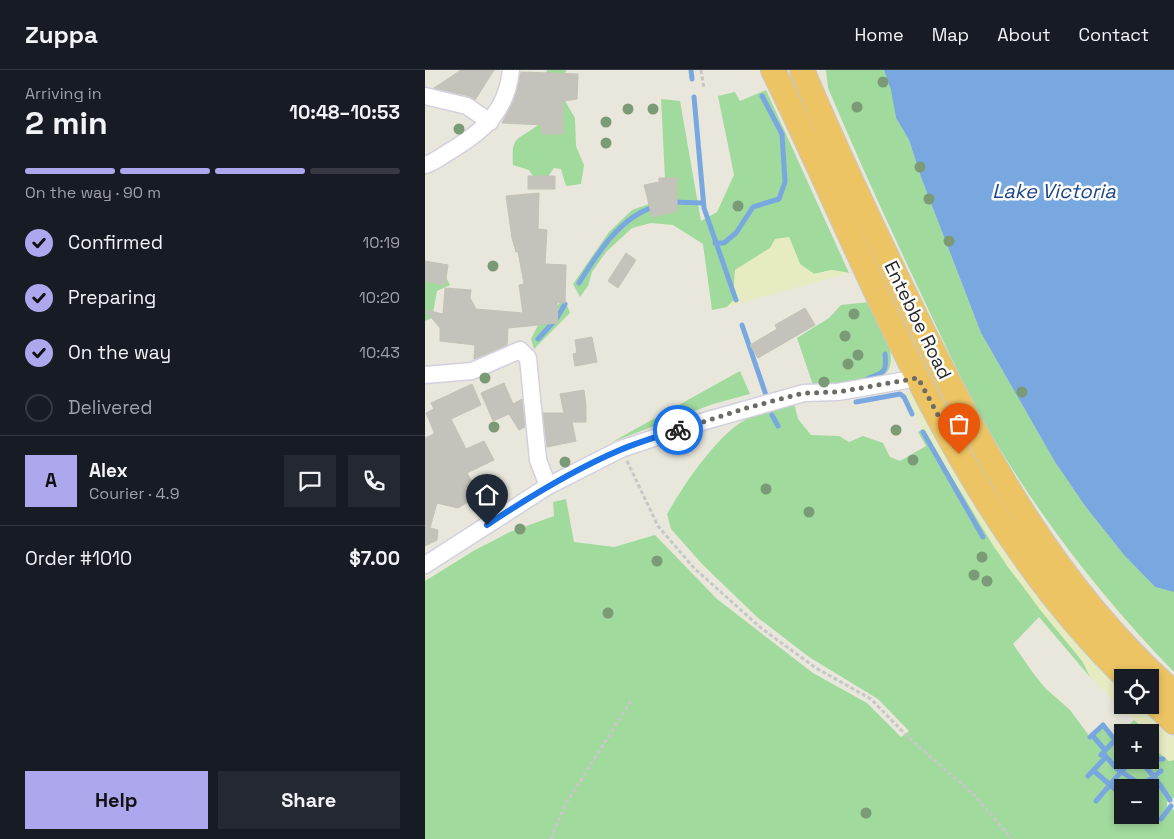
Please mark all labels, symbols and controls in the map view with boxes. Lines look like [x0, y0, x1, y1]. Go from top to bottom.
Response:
text: Zuppa [25, 19, 98, 50]
text: Home [855, 23, 904, 46]
text: Map [932, 23, 969, 46]
text: About [997, 23, 1051, 46]
text: Contact [1079, 23, 1149, 46]
text: Arriving in [25, 83, 102, 104]
text: 10:48–10:53 [289, 100, 400, 125]
text: 2 min [25, 103, 108, 143]
water label: Lake Victoria [992, 178, 1116, 204]
text: On the way · 90 m [25, 182, 161, 203]
icon: check [25, 229, 53, 257]
text: Confirmed [68, 230, 163, 255]
text: 10:19 [363, 232, 400, 253]
street label: Entebbe Road [878, 257, 958, 383]
icon: check [25, 284, 53, 312]
text: Preparing [68, 285, 156, 310]
text: 10:20 [359, 287, 400, 308]
icon: check [25, 339, 53, 367]
text: On the way [68, 340, 171, 365]
text: 10:43 [359, 342, 400, 363]
text: Delivered [68, 395, 153, 420]
pin [938, 403, 980, 454]
courier [653, 405, 703, 455]
icon: bag [945, 410, 973, 438]
icon: bike [664, 416, 692, 444]
button: chat [284, 455, 336, 507]
button: phone [348, 455, 400, 507]
text: Alex [89, 458, 128, 483]
text: A [45, 468, 57, 493]
pin [466, 474, 508, 525]
icon: home [473, 481, 501, 509]
text: Courier · 4.9 [89, 483, 179, 504]
text: Order #1010 [25, 546, 132, 571]
text: $7.00 [349, 546, 400, 571]
map controls [1114, 669, 1159, 824]
button: locate [1114, 669, 1159, 714]
button: + [1114, 724, 1159, 769]
button: Help [25, 771, 208, 829]
button: Share [218, 771, 400, 829]
button: − [1114, 779, 1159, 824]

